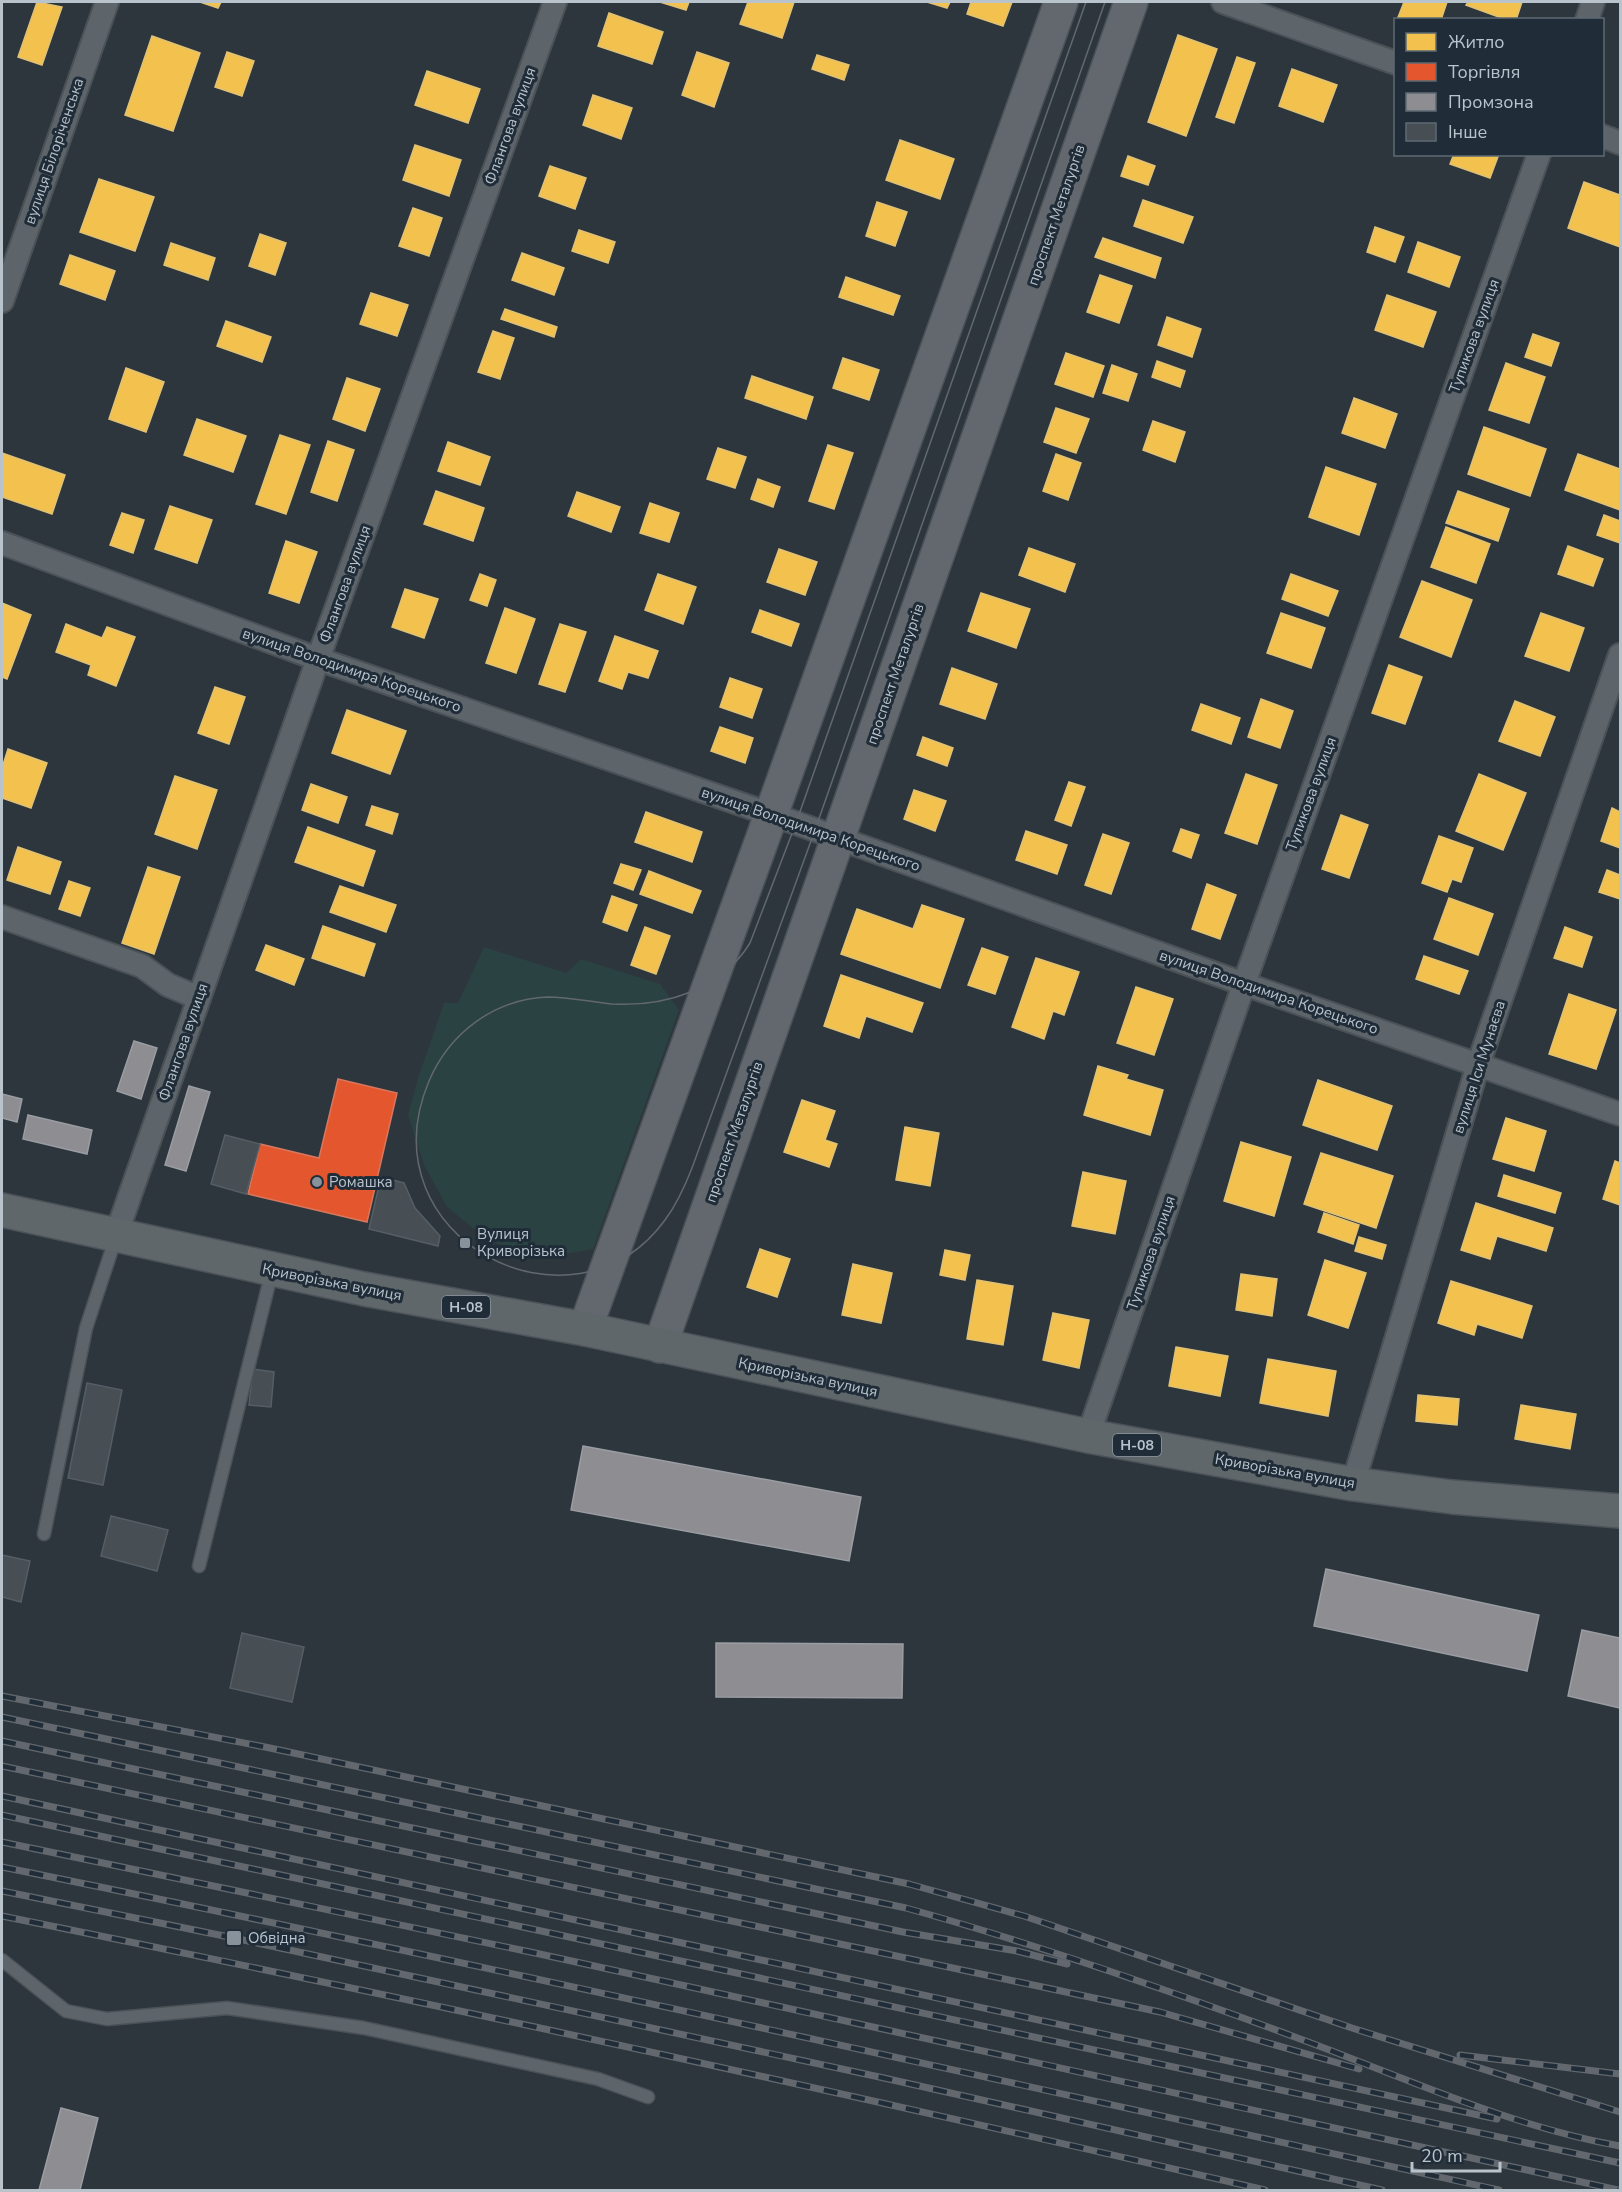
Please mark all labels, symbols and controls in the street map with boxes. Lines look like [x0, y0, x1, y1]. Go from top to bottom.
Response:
legend [1394, 18, 1604, 156]
text: Житло [1448, 30, 1504, 54]
text: Торгівля [1448, 60, 1520, 84]
street label: Флангова вулиця [480, 65, 540, 187]
street label: вулиця Білоріченська [20, 75, 88, 227]
text: Промзона [1448, 90, 1534, 114]
text: Інше [1448, 120, 1487, 144]
street label: проспект Металургів [1022, 142, 1090, 288]
street label: Тупикова вулиця [1444, 276, 1504, 396]
street label: Флангова вулиця [315, 523, 375, 645]
street label: проспект Металургів [861, 601, 929, 747]
street label: вулиця Володимира Корецького [240, 623, 464, 717]
street label: Тупикова вулиця [1281, 734, 1341, 854]
street label: вулиця Володимира Корецького [699, 782, 923, 876]
street label: вулиця Володимира Корецького [1157, 945, 1381, 1039]
street label: Флангова вулиця [153, 980, 213, 1104]
street label: вулиця Іси Мунаєва [1448, 998, 1510, 1136]
street label: проспект Металургів [700, 1059, 768, 1205]
place label: Ромашка [329, 1172, 393, 1192]
marker: Ромашка [310, 1175, 324, 1189]
street label: Тупикова вулиця [1122, 1193, 1180, 1313]
place label: Вулиця Криворізька [477, 1224, 565, 1261]
marker: Вулиця Криворізька [458, 1236, 472, 1250]
street label: Криворізька вулиця [260, 1259, 404, 1305]
road number: Н-08 [442, 1296, 490, 1318]
street label: Криворізька вулиця [737, 1352, 879, 1402]
road number: Н-08 [1113, 1434, 1161, 1456]
street label: Криворізька вулиця [1213, 1449, 1357, 1493]
place label: Обвідна [248, 1928, 306, 1948]
marker: Обвідна [225, 1929, 243, 1947]
scale bar [1412, 2135, 1500, 2173]
text: 20 m [1421, 2144, 1463, 2168]

